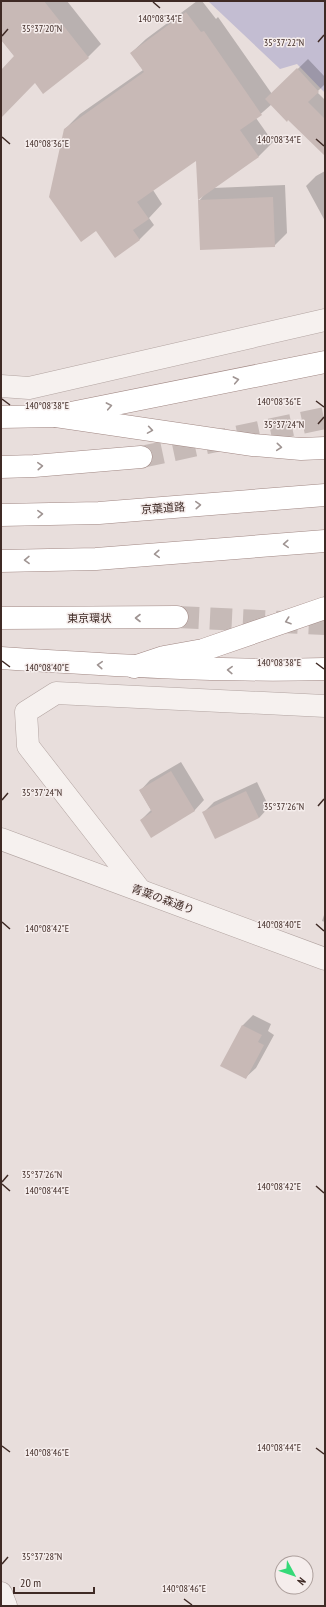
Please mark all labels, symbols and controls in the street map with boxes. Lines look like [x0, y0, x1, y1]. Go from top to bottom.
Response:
text: 140°08'34"E [138, 12, 182, 25]
text: 35°37'20"N [22, 22, 62, 35]
text: 35°37'22"N [264, 36, 304, 49]
text: 140°08'34"E [257, 133, 301, 146]
text: 140°08'36"E [25, 137, 69, 150]
one-way arrow [233, 377, 240, 385]
text: 140°08'36"E [257, 395, 301, 408]
text: 140°08'38"E [25, 399, 69, 412]
one-way arrow [106, 402, 112, 410]
text: 35°37'24"N [264, 418, 304, 431]
one-way arrow [147, 425, 153, 434]
one-way arrow [276, 443, 282, 452]
one-way arrow [37, 461, 43, 470]
street label: 京葉道路 [141, 499, 185, 517]
one-way arrow [195, 501, 201, 510]
one-way arrow [37, 510, 43, 519]
one-way arrow [283, 539, 289, 548]
one-way arrow [153, 549, 160, 558]
one-way arrow [24, 556, 30, 564]
street label: 東京環状 [67, 611, 112, 625]
one-way arrow [135, 614, 141, 622]
one-way arrow [285, 616, 292, 624]
text: 140°08'38"E [257, 656, 301, 669]
one-way arrow [97, 660, 103, 669]
text: 140°08'40"E [25, 661, 69, 674]
one-way arrow [227, 665, 233, 674]
text: 35°37'24"N [22, 786, 62, 799]
text: 35°37'26"N [264, 800, 304, 813]
street label: 青葉の森通り [130, 881, 196, 917]
text: 140°08'40"E [257, 918, 301, 931]
text: 140°08'42"E [25, 922, 69, 935]
text: 35°37'26"N [22, 1168, 62, 1181]
text: 140°08'42"E [257, 1180, 301, 1193]
text: 140°08'44"E [25, 1184, 69, 1197]
text: 140°08'44"E [257, 1441, 301, 1454]
text: 140°08'46"E [25, 1446, 69, 1459]
text: 35°37'28"N [22, 1550, 62, 1563]
north arrow [274, 1555, 314, 1595]
scale bar [14, 1569, 94, 1595]
text: 20 m [20, 1575, 41, 1590]
text: N [294, 1575, 309, 1588]
text: 140°08'46"E [162, 1582, 206, 1595]

